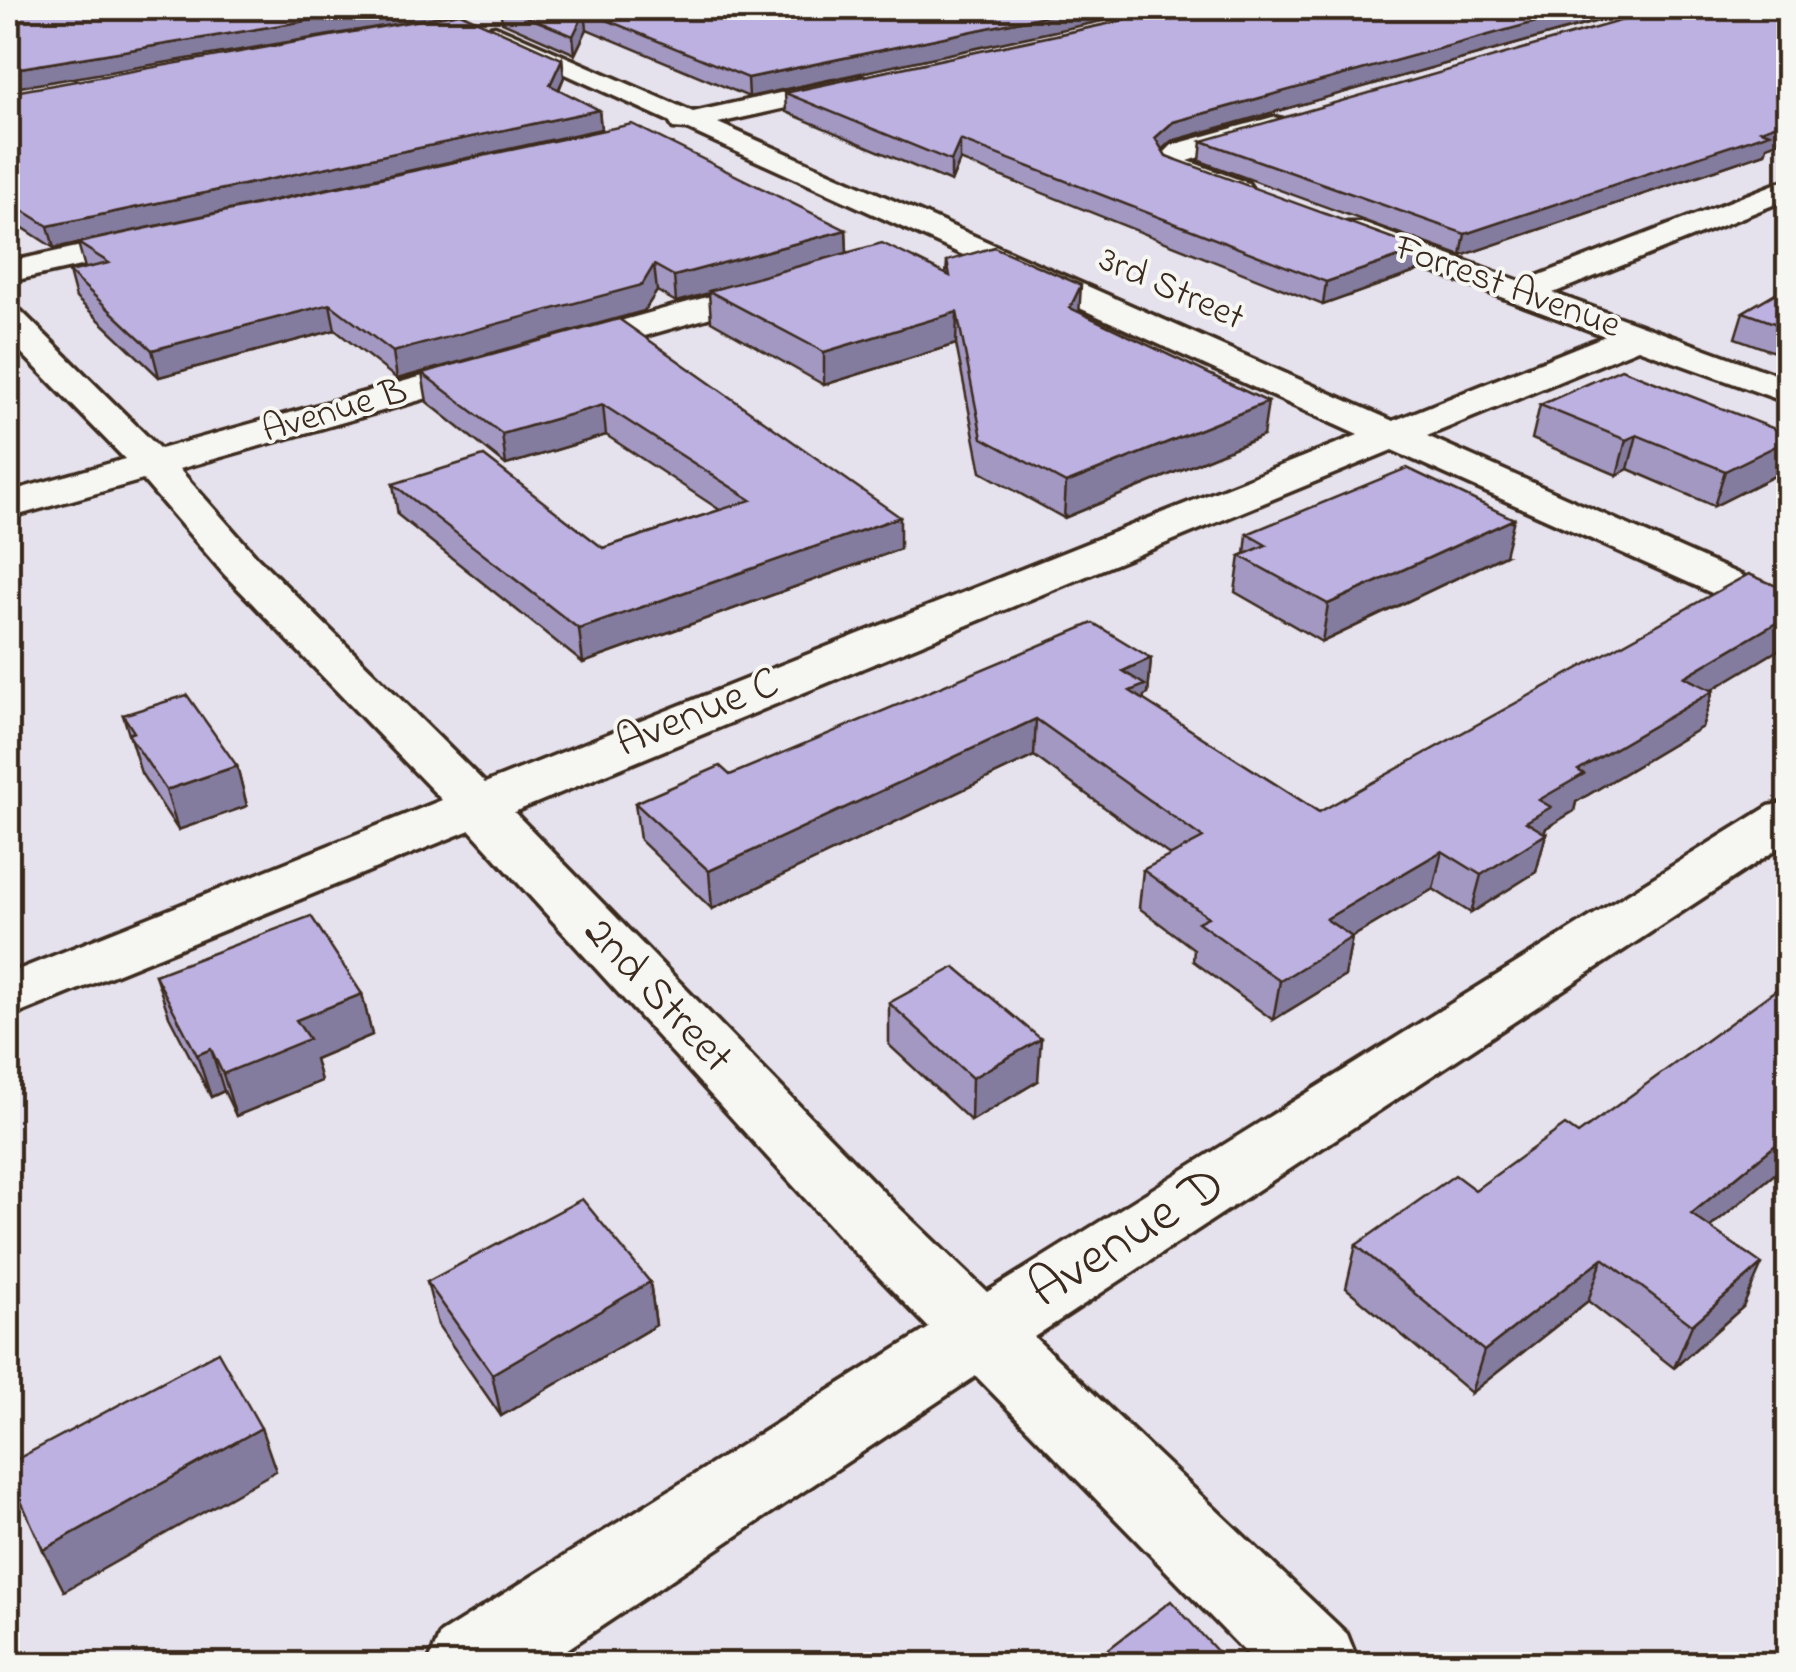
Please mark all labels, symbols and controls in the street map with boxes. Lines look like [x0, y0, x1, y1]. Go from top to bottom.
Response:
street label: Forrest Avenue [1385, 221, 1629, 355]
street label: 3rd Street [1089, 233, 1253, 347]
street label: Avenue B [256, 365, 414, 459]
street label: Avenue C [607, 651, 789, 777]
street label: 2nd Street [567, 902, 747, 1090]
street label: Avenue D [1014, 1147, 1242, 1331]

